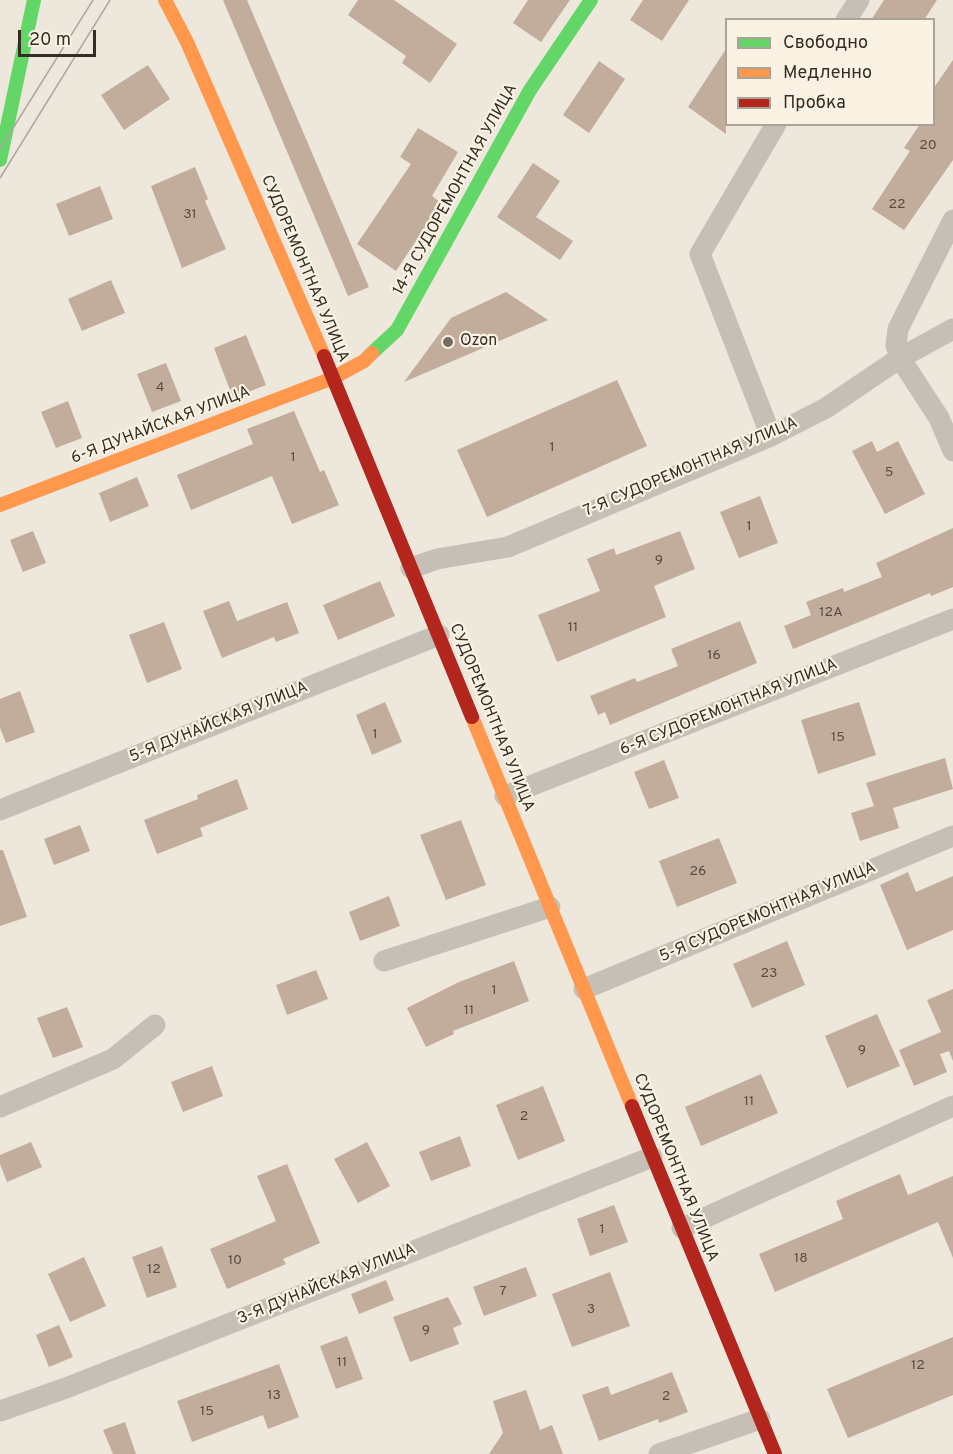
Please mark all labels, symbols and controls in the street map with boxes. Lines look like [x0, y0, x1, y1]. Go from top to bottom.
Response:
scale bar [21, 18, 99, 56]
legend [725, 18, 935, 126]
text: 20 m [29, 29, 71, 52]
text: Свободно [783, 32, 868, 55]
text: Медленно [783, 62, 872, 85]
street label: 14-Я СУДОРЕМОНТНАЯ УЛИЦА [390, 81, 522, 299]
text: Пробка [783, 92, 846, 115]
house number: 20 [919, 138, 937, 154]
street label: СУДОРЕМОНТНАЯ УЛИЦА [256, 173, 352, 365]
house number: 22 [888, 197, 906, 213]
house number: 31 [183, 207, 197, 223]
place label: Ozon [460, 332, 497, 352]
marker: Ozon [441, 335, 455, 349]
house number: 4 [156, 380, 164, 396]
street label: 6-Я ДУНАЙСКАЯ УЛИЦА [69, 383, 253, 469]
street label: 7-Я СУДОРЕМОНТНАЯ УЛИЦА [581, 414, 801, 522]
house number: 1 [549, 440, 555, 456]
house number: 1 [290, 450, 296, 466]
house number: 5 [885, 465, 893, 481]
house number: 1 [746, 519, 752, 535]
house number: 9 [655, 553, 663, 569]
house number: 12А [819, 605, 843, 621]
house number: 11 [568, 620, 578, 636]
street label: СУДОРЕМОНТНАЯ УЛИЦА [444, 621, 538, 815]
house number: 16 [707, 648, 721, 664]
street label: 6-Я СУДОРЕМОНТНАЯ УЛИЦА [618, 656, 840, 760]
street label: 5-Я ДУНАЙСКАЯ УЛИЦА [127, 678, 311, 768]
house number: 1 [372, 727, 378, 743]
house number: 15 [831, 730, 845, 746]
street label: 5-Я СУДОРЕМОНТНАЯ УЛИЦА [657, 859, 879, 967]
house number: 26 [690, 864, 706, 880]
house number: 23 [761, 966, 777, 982]
house number: 1 [491, 983, 497, 999]
house number: 11 [464, 1003, 474, 1019]
house number: 9 [858, 1043, 866, 1059]
street label: СУДОРЕМОНТНАЯ УЛИЦА [628, 1071, 722, 1265]
house number: 11 [744, 1094, 754, 1110]
house number: 2 [520, 1109, 528, 1125]
house number: 1 [599, 1222, 605, 1238]
street label: 3-Я ДУНАЙСКАЯ УЛИЦА [235, 1240, 419, 1330]
house number: 18 [794, 1251, 808, 1267]
house number: 10 [228, 1253, 242, 1269]
house number: 12 [147, 1262, 161, 1278]
house number: 7 [499, 1284, 507, 1300]
house number: 3 [587, 1302, 595, 1318]
house number: 9 [422, 1323, 430, 1339]
house number: 11 [337, 1355, 347, 1371]
house number: 12 [911, 1358, 925, 1374]
house number: 13 [267, 1388, 281, 1404]
house number: 2 [662, 1389, 670, 1405]
house number: 15 [200, 1404, 214, 1420]

